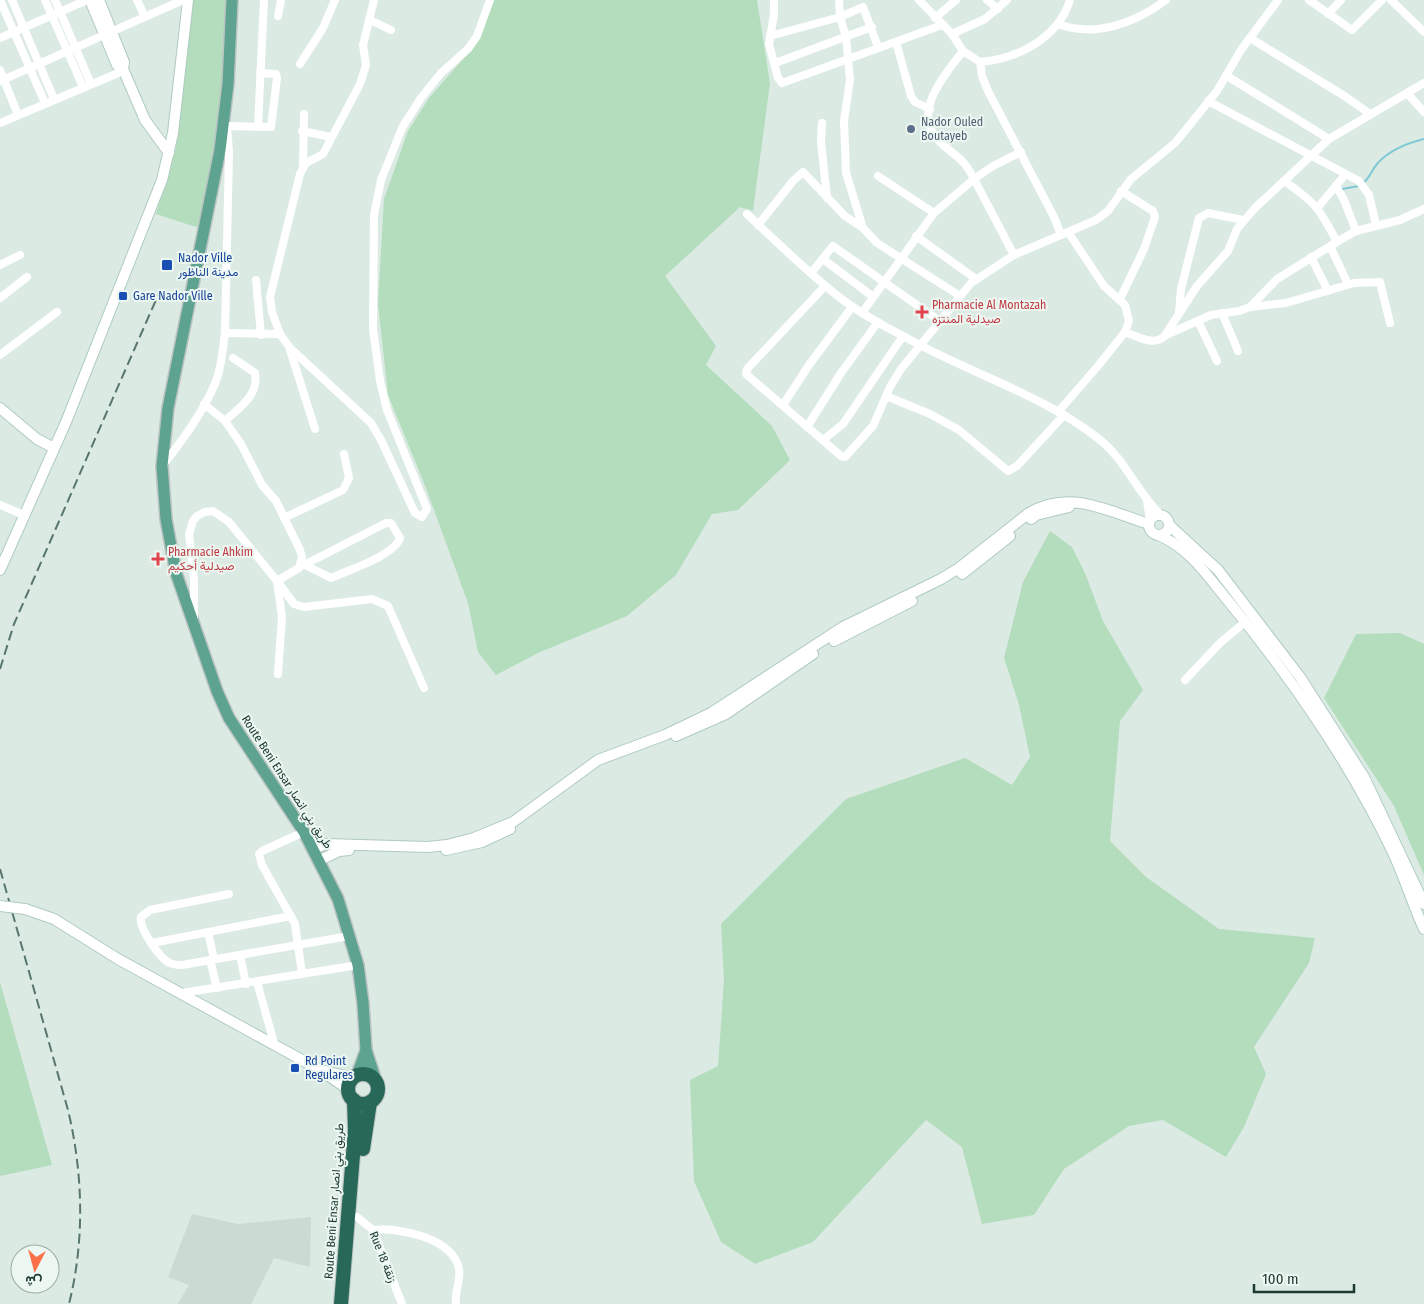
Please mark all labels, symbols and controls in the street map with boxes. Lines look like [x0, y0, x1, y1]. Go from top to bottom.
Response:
place label: Nador Ouled Boutayeb [921, 115, 983, 143]
marker: Nador Ouled Boutayeb [905, 123, 917, 135]
place label: Nador Ville مدينة الناظور [177, 251, 238, 280]
marker: Nador Ville مدينة الناظور [160, 258, 174, 272]
place label: Gare Nador Ville [133, 289, 213, 303]
marker: Gare Nador Ville [117, 290, 129, 302]
place label: Pharmacie Al Montazah صيدلية المنتزه [932, 298, 1046, 327]
marker: Pharmacie Al Montazah صيدلية المنتزه [916, 306, 928, 318]
place label: Pharmacie Ahkim صيدلية أحكيم [168, 545, 253, 574]
marker: Pharmacie Ahkim صيدلية أحكيم [152, 553, 164, 565]
street label: Route Beni Ensar طريق بني انصار [236, 713, 335, 853]
place label: Rd Point Regulares [305, 1054, 353, 1082]
marker: Rd Point Regulares [289, 1062, 301, 1074]
street label: Route Beni Ensar طريق بني انصار [322, 1122, 349, 1280]
street label: Rue 18 زنقة [365, 1229, 400, 1285]
north arrow [10, 1244, 60, 1294]
scale bar [1254, 1262, 1354, 1294]
text: 100 m [1262, 1270, 1299, 1288]
text: ش [24, 1272, 43, 1291]

